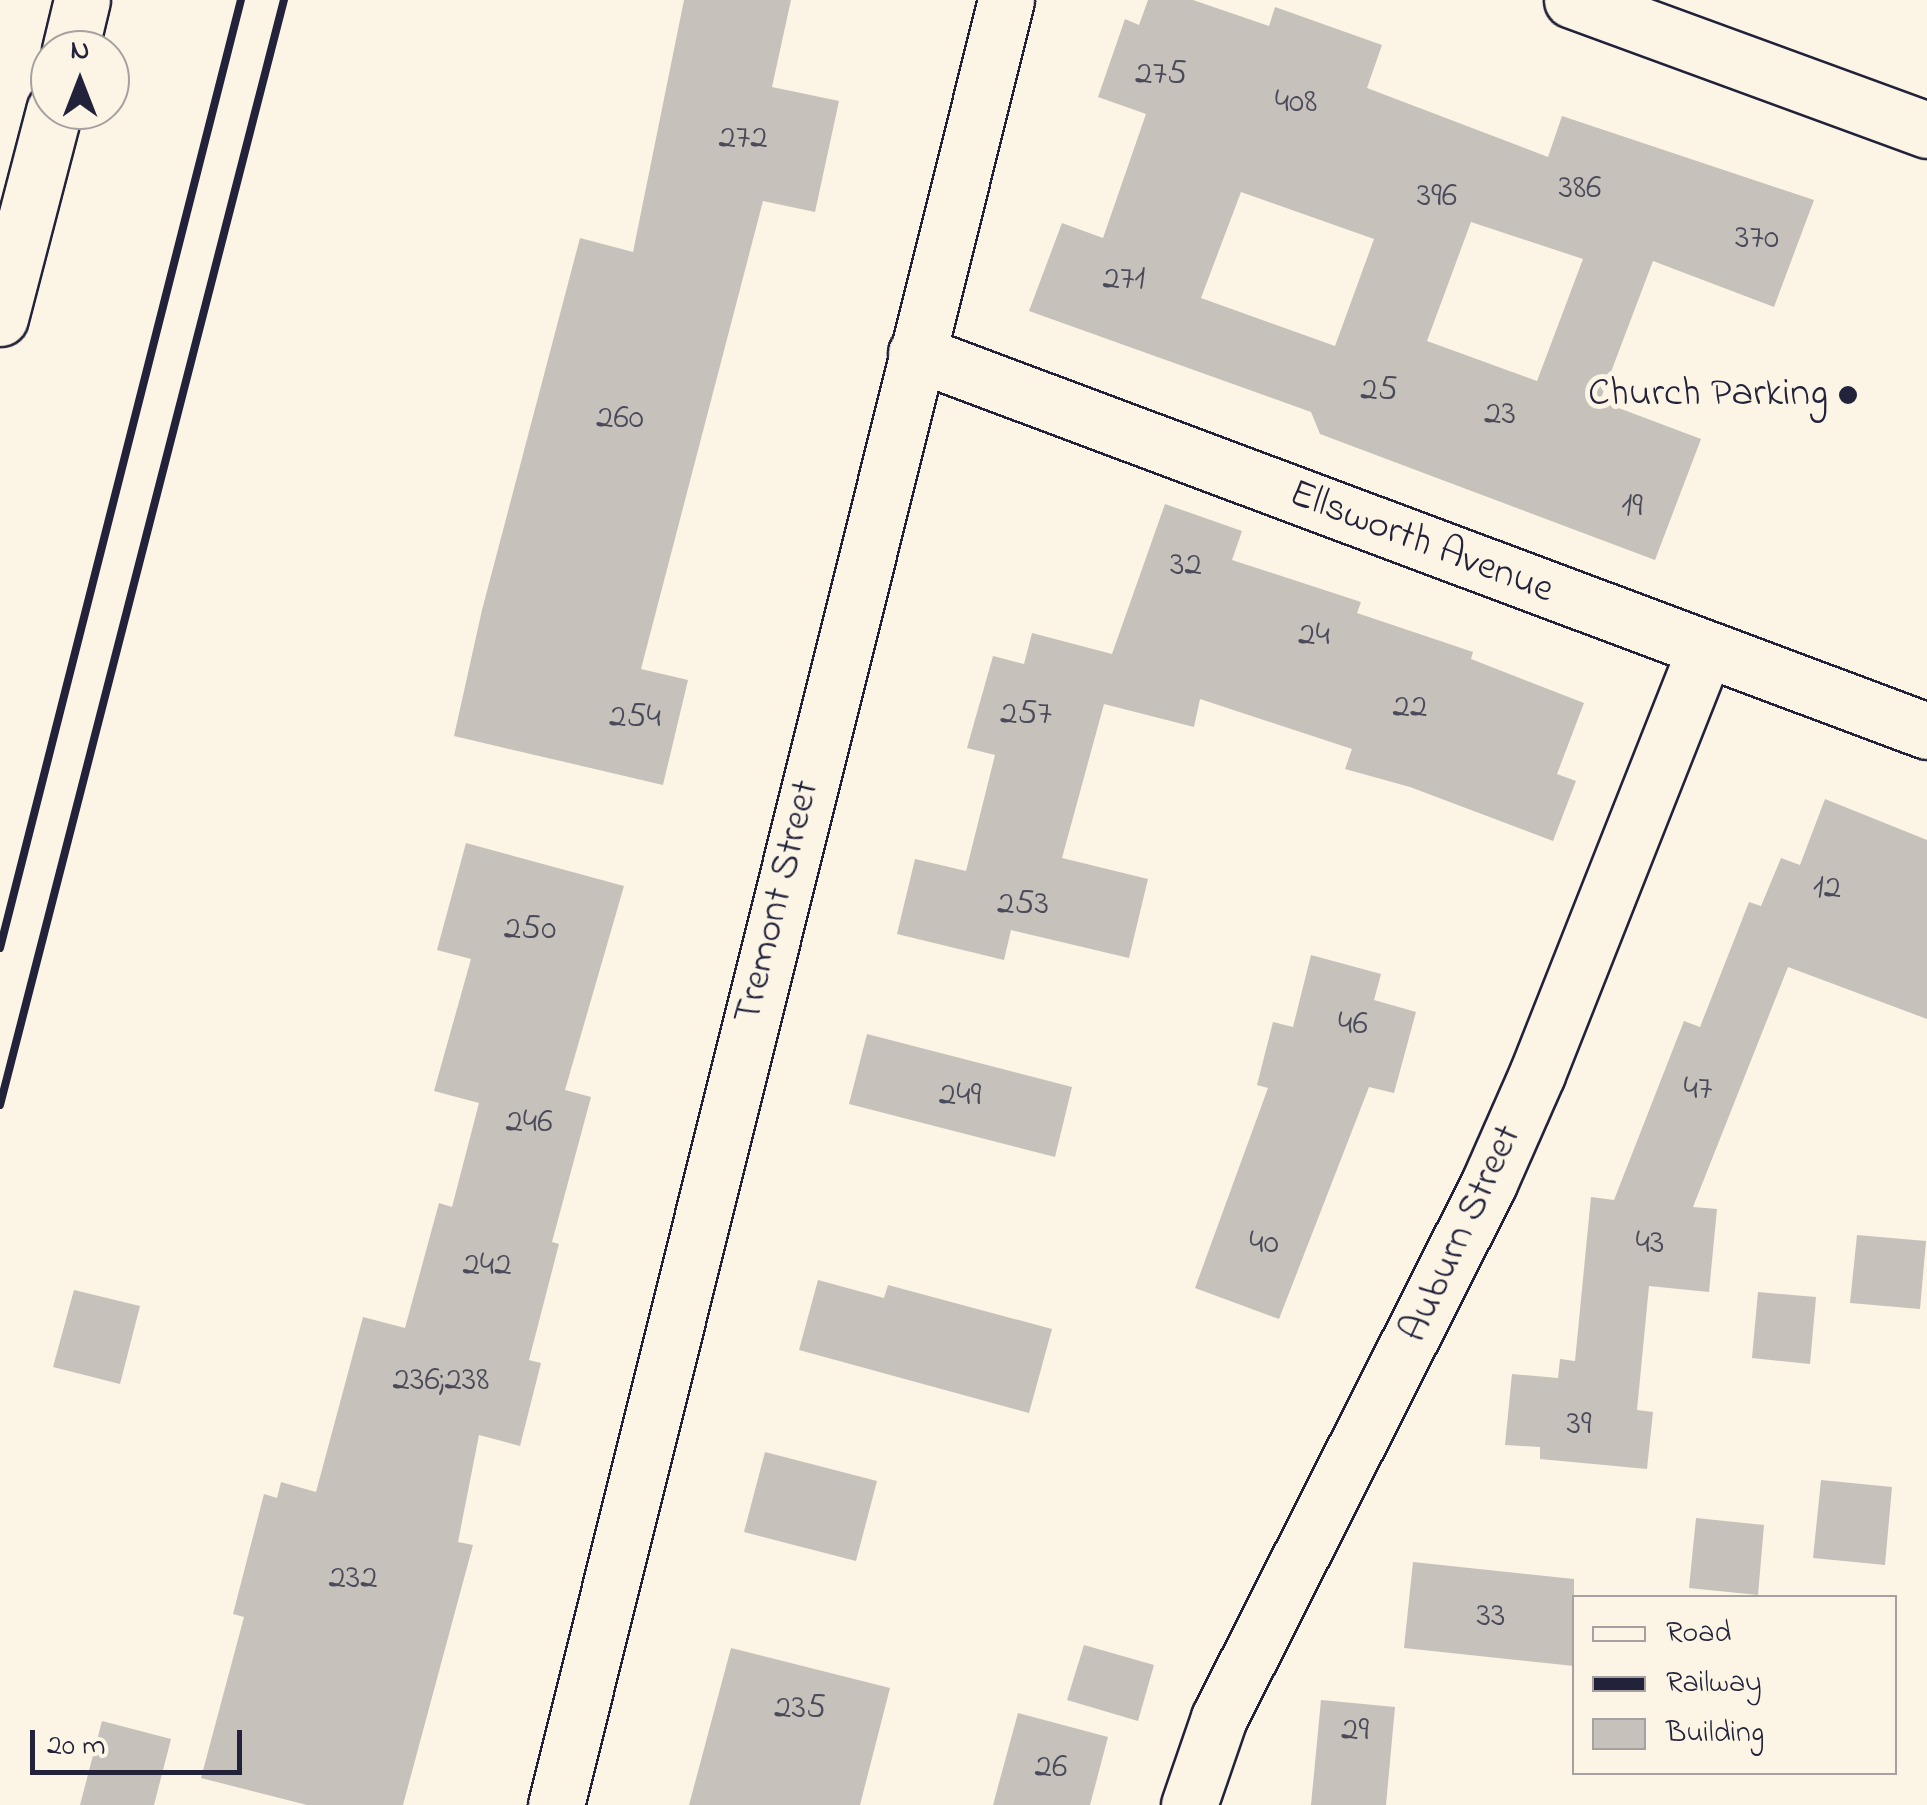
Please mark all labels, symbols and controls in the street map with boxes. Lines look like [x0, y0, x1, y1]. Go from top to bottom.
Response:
north arrow [30, 30, 130, 130]
text: N [71, 31, 89, 72]
house number: 275 [1135, 54, 1187, 96]
house number: 408 [1275, 82, 1317, 124]
house number: 272 [718, 118, 768, 160]
house number: 386 [1559, 168, 1601, 210]
house number: 396 [1417, 176, 1457, 218]
house number: 370 [1735, 218, 1779, 260]
house number: 271 [1103, 259, 1145, 301]
house number: 25 [1360, 370, 1398, 412]
place label: Church Parking [1588, 371, 1828, 419]
marker: Church Parking [1837, 384, 1859, 406]
house number: 23 [1484, 394, 1516, 436]
house number: 260 [596, 398, 644, 440]
street label: Ellsworth Avenue [1282, 471, 1560, 615]
house number: 19 [1621, 486, 1643, 528]
house number: 32 [1170, 545, 1202, 587]
house number: 24 [1298, 615, 1330, 657]
house number: 22 [1393, 687, 1427, 729]
house number: 257 [1000, 694, 1052, 736]
house number: 254 [609, 697, 661, 739]
street label: Tremont Street [725, 775, 831, 1029]
house number: 12 [1813, 868, 1841, 910]
house number: 253 [997, 884, 1049, 926]
house number: 250 [504, 909, 556, 951]
house number: 46 [1338, 1004, 1368, 1046]
house number: 47 [1684, 1069, 1712, 1111]
house number: 249 [939, 1075, 981, 1117]
house number: 246 [505, 1102, 553, 1144]
street label: Auburn Street [1391, 1118, 1533, 1350]
house number: 40 [1249, 1223, 1279, 1265]
house number: 43 [1636, 1223, 1664, 1265]
house number: 242 [462, 1245, 512, 1287]
house number: 236;238 [393, 1360, 489, 1402]
house number: 39 [1567, 1404, 1591, 1446]
house number: 232 [328, 1558, 378, 1600]
legend [1572, 1595, 1897, 1775]
house number: 33 [1477, 1596, 1505, 1638]
text: Road [1666, 1612, 1731, 1656]
text: Railway [1666, 1662, 1762, 1706]
house number: 235 [774, 1688, 826, 1730]
scale bar [35, 1710, 248, 1772]
house number: 29 [1341, 1710, 1369, 1752]
text: Building [1666, 1712, 1764, 1756]
text: 20 m [47, 1725, 106, 1769]
house number: 26 [1035, 1747, 1067, 1789]

